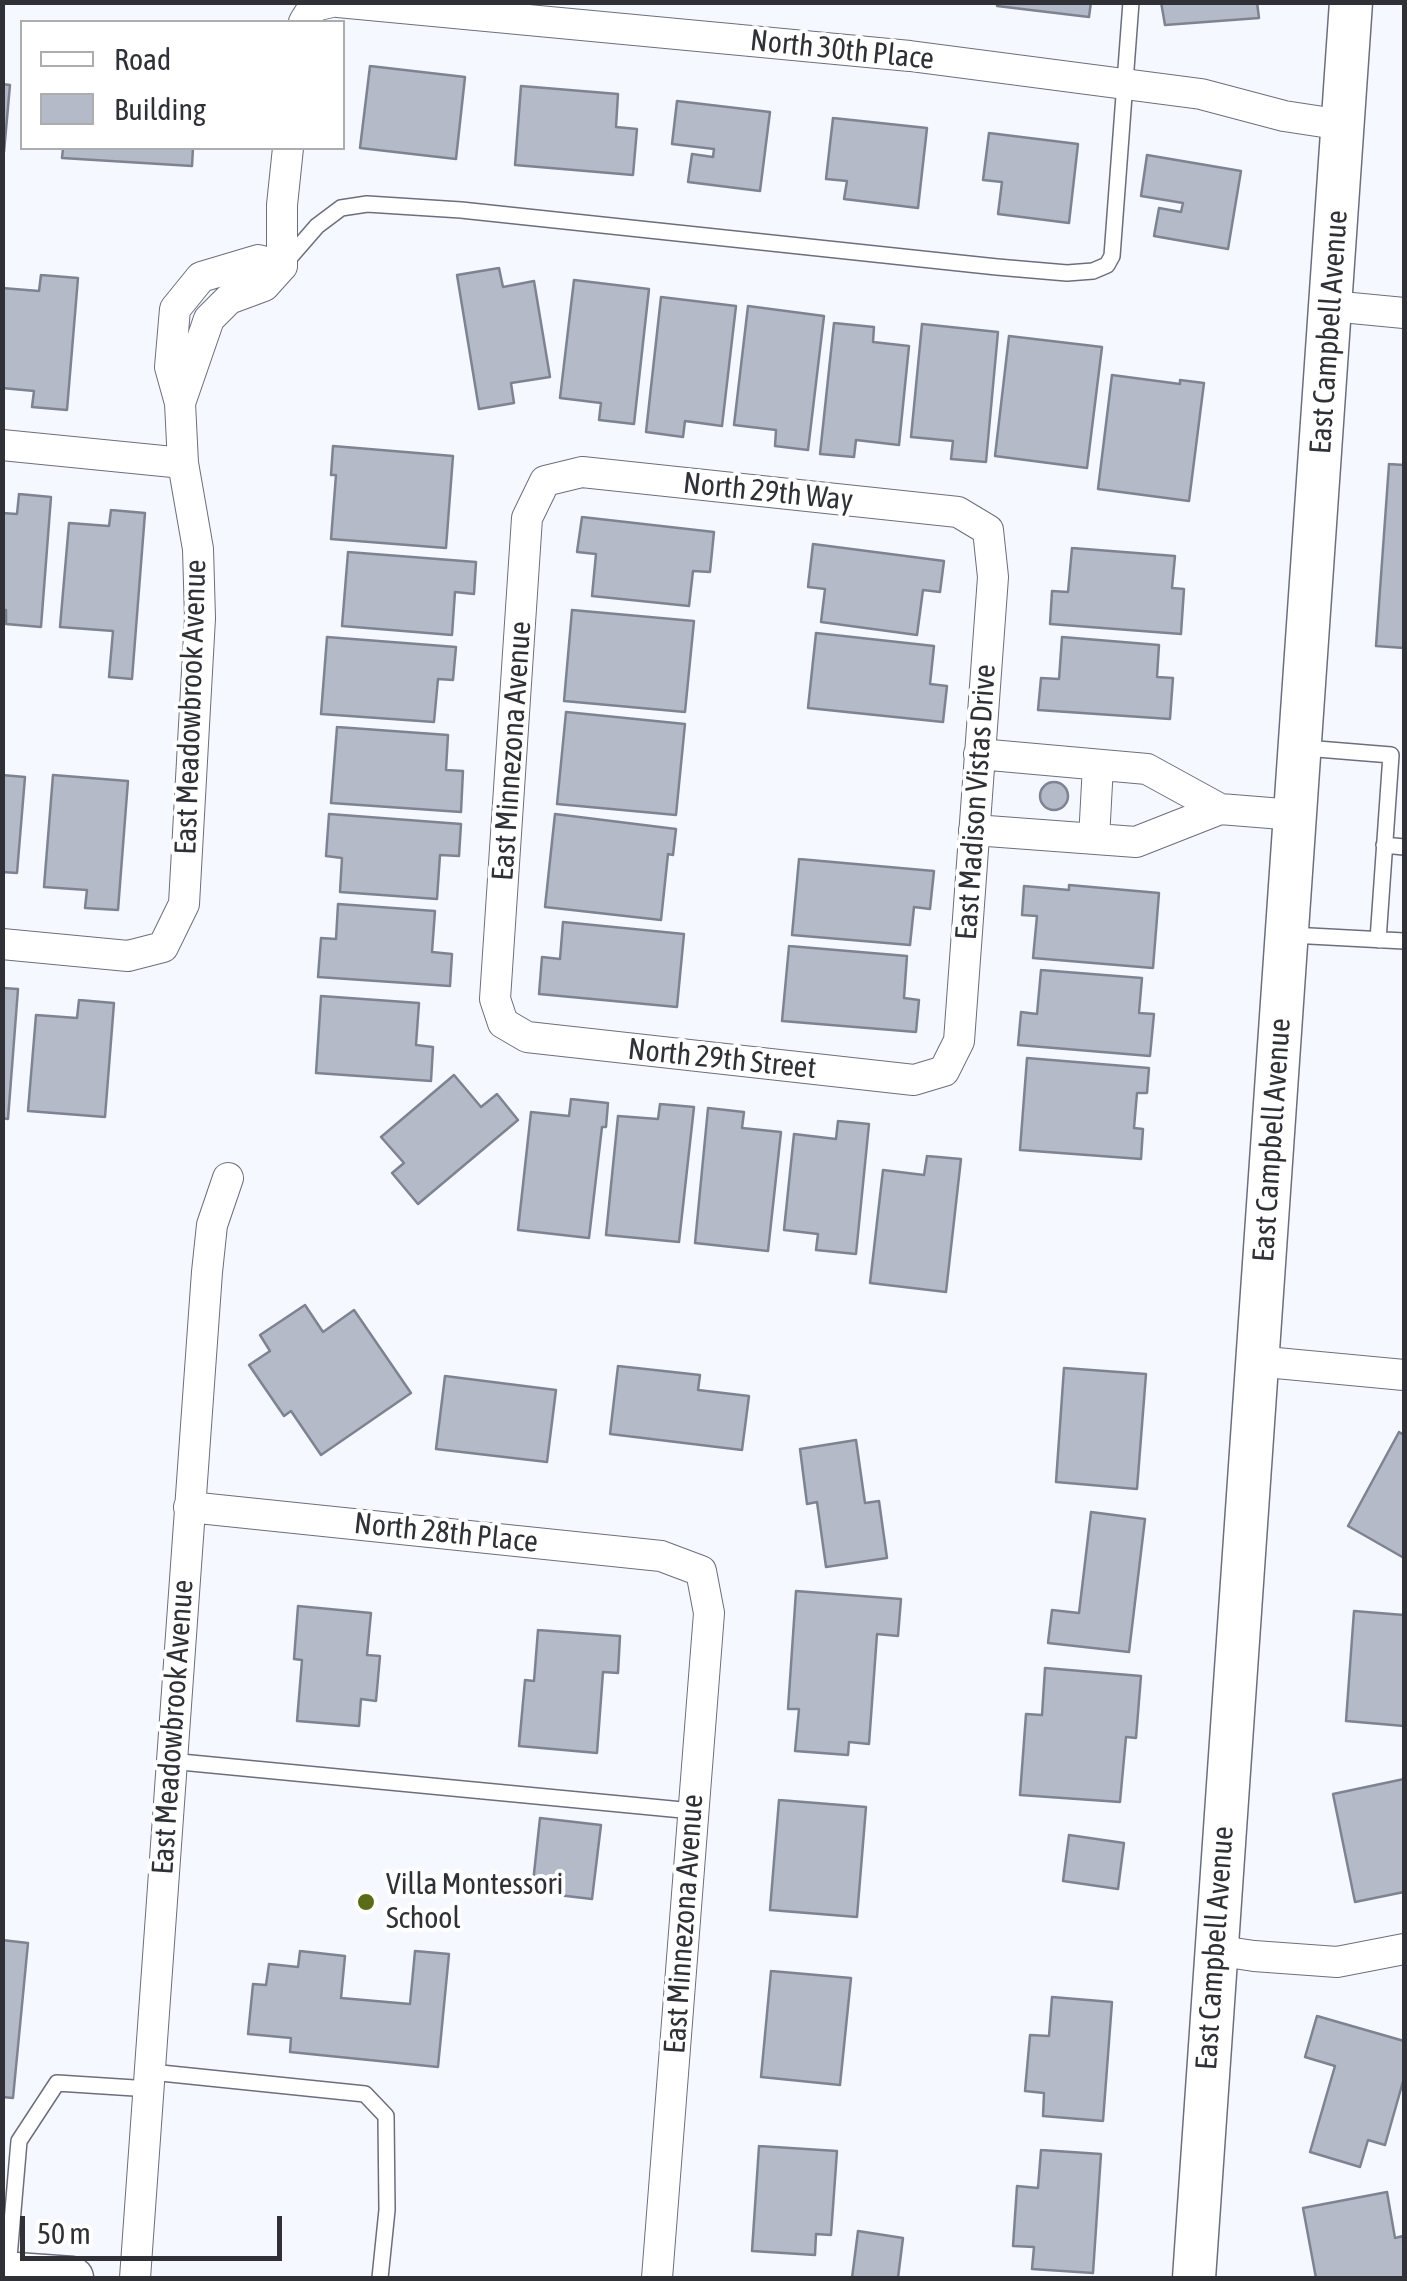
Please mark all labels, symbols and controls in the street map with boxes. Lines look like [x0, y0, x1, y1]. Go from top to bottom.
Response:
legend [20, 20, 345, 150]
street label: North 30th Place [748, 22, 936, 78]
text: Road [114, 42, 171, 76]
text: Building [114, 92, 206, 126]
street label: East Campbell Avenue [1303, 209, 1355, 455]
street label: North 29th Way [681, 465, 855, 519]
street label: East Meadowbrook Avenue [168, 559, 214, 855]
street label: East Minnezona Avenue [485, 620, 539, 882]
street label: East Madison Vistas Drive [948, 663, 1004, 941]
street label: East Campbell Avenue [1246, 1017, 1298, 1263]
street label: North 29th Street [626, 1031, 818, 1087]
street label: North 28th Place [352, 1505, 540, 1561]
street label: East Meadowbrook Avenue [145, 1578, 201, 1876]
street label: East Minnezona Avenue [657, 1793, 711, 2055]
street label: East Campbell Avenue [1189, 1825, 1241, 2071]
place label: Villa Montessori School [386, 1867, 563, 1938]
marker: Villa Montessori School [355, 1891, 377, 1913]
scale bar [25, 2196, 288, 2258]
text: 50 m [37, 2216, 91, 2250]

